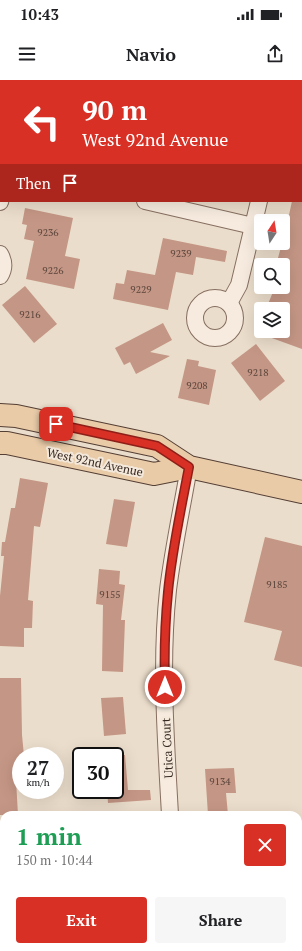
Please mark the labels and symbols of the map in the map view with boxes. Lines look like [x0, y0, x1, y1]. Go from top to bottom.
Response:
north arrow [254, 214, 290, 250]
house number: 9236 [37, 226, 59, 239]
house number: 9239 [170, 247, 192, 260]
house number: 9226 [42, 264, 64, 277]
house number: 9229 [130, 283, 152, 296]
house number: 9216 [19, 308, 41, 321]
house number: 9218 [247, 366, 269, 379]
house number: 9208 [186, 379, 208, 392]
pin [39, 407, 73, 441]
street label: West 92nd Avenue [46, 445, 144, 479]
house number: 9185 [266, 578, 288, 591]
house number: 9155 [99, 588, 121, 601]
position arrow [144, 666, 186, 708]
street label: Utica Court [158, 717, 176, 779]
speed limit sign: 30 [72, 747, 124, 799]
house number: 9134 [209, 775, 231, 788]

